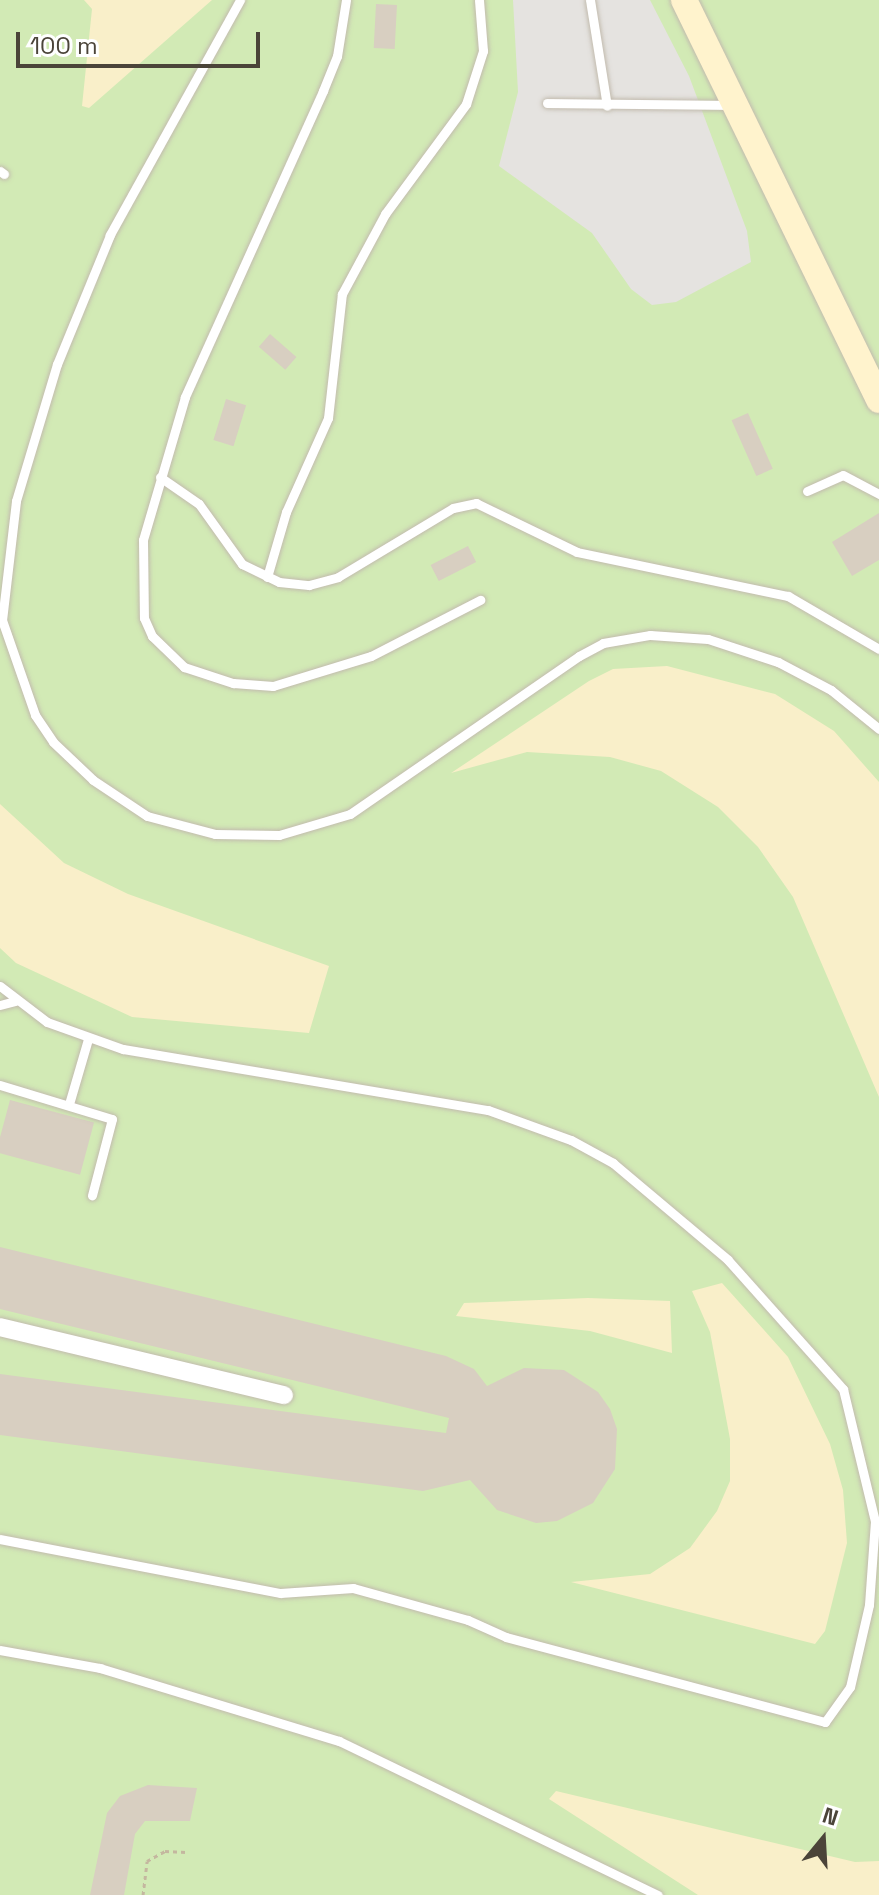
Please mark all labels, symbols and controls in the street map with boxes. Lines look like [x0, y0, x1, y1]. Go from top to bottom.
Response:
scale bar [20, 16, 264, 66]
text: 100 m [30, 30, 98, 61]
north arrow [783, 1799, 863, 1879]
text: N [819, 1801, 842, 1832]

